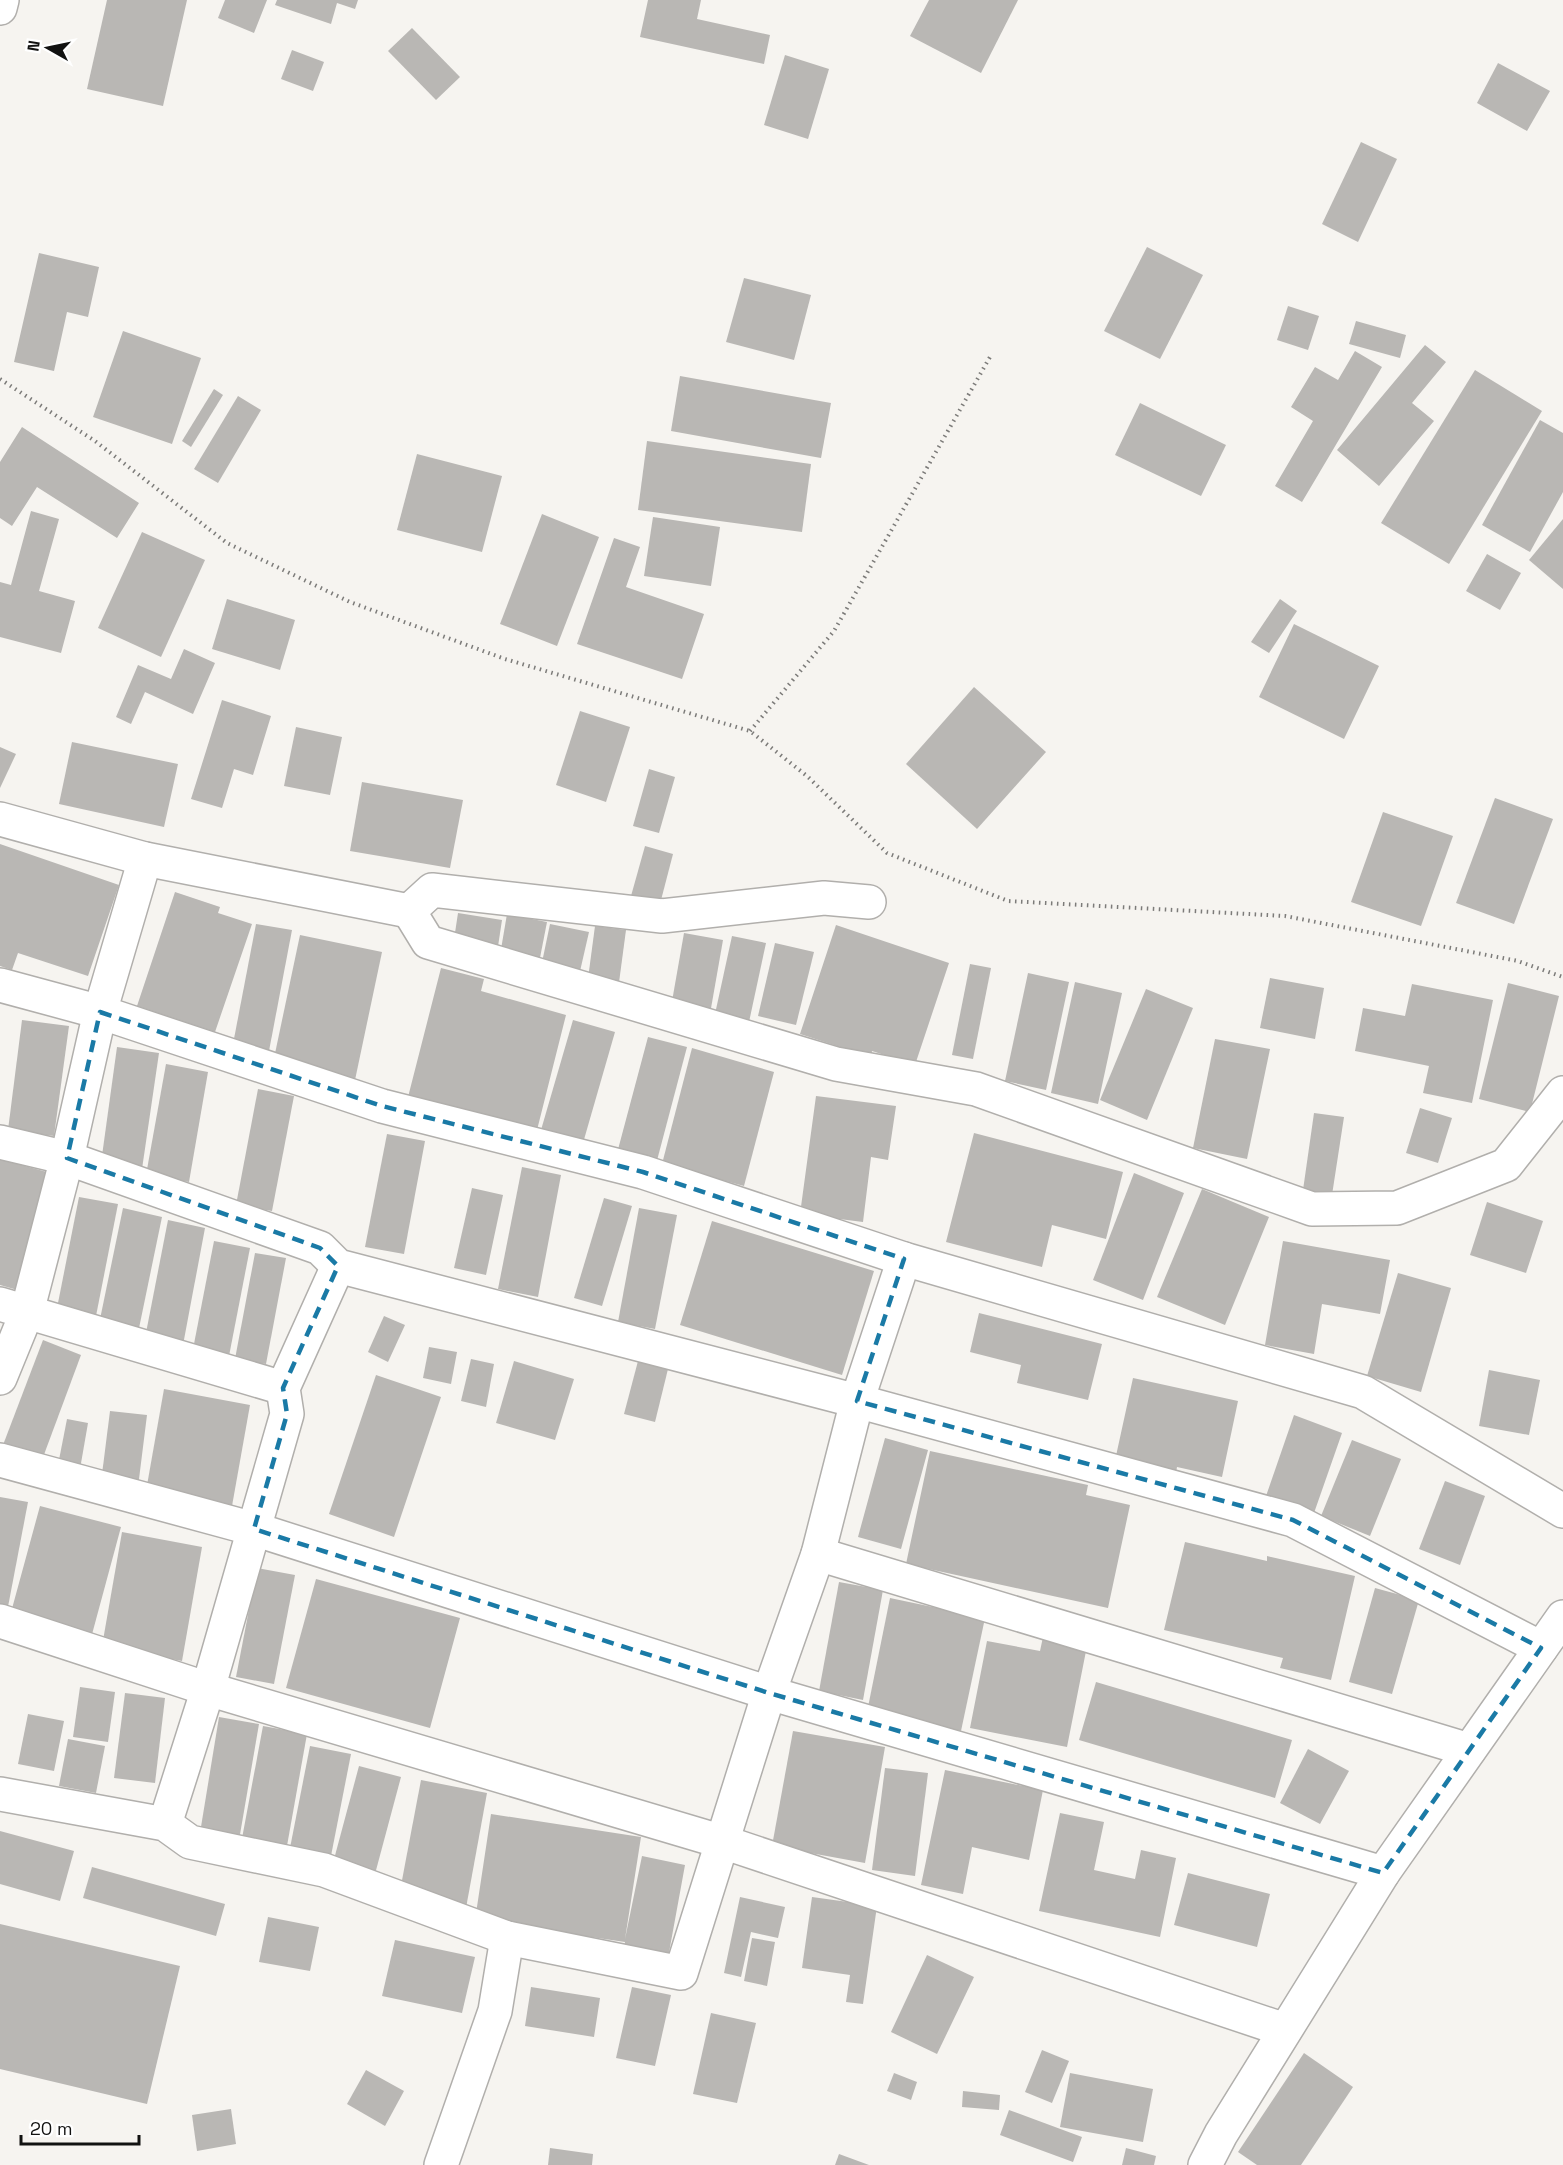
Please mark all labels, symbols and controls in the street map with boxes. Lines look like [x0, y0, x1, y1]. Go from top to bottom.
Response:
north arrow [18, 18, 78, 78]
text: N [22, 39, 45, 53]
scale bar [21, 2108, 140, 2146]
text: 20 m [30, 2117, 73, 2140]

